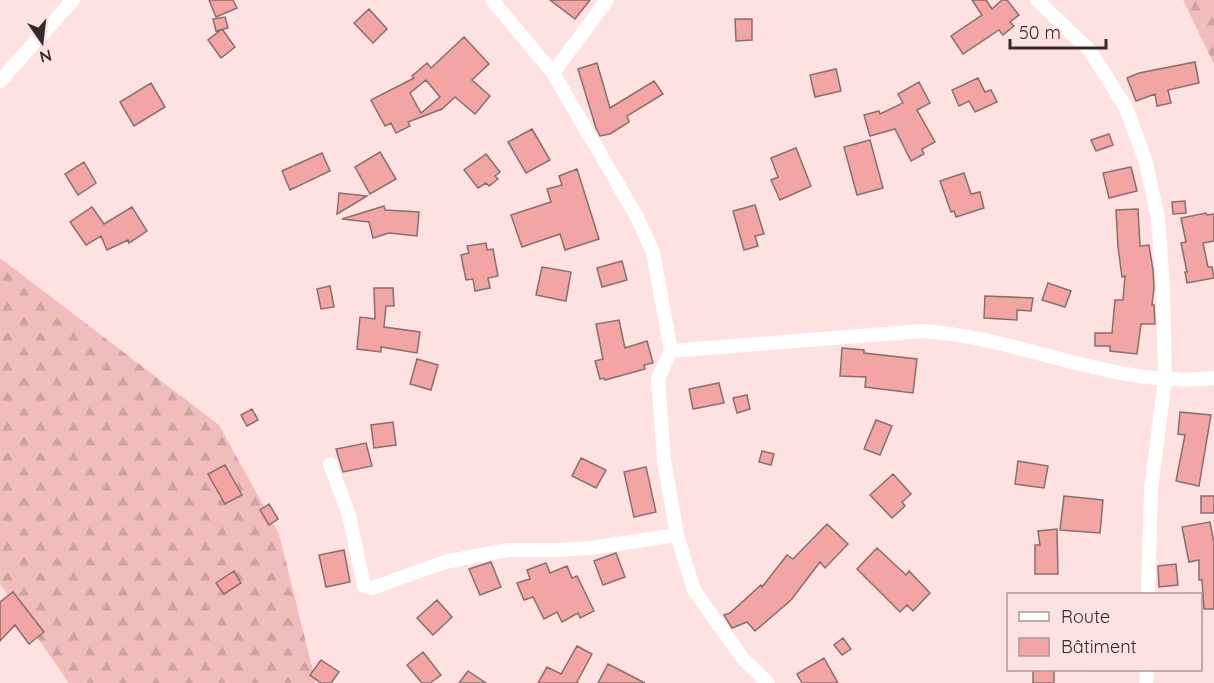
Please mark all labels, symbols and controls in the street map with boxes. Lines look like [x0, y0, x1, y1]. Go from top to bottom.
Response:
north arrow [12, 12, 72, 72]
scale bar [1010, 12, 1106, 50]
text: 50 m [1019, 21, 1061, 44]
text: N [38, 45, 54, 68]
legend [1007, 593, 1202, 671]
text: Route [1061, 605, 1110, 628]
text: Bâtiment [1061, 635, 1137, 658]

